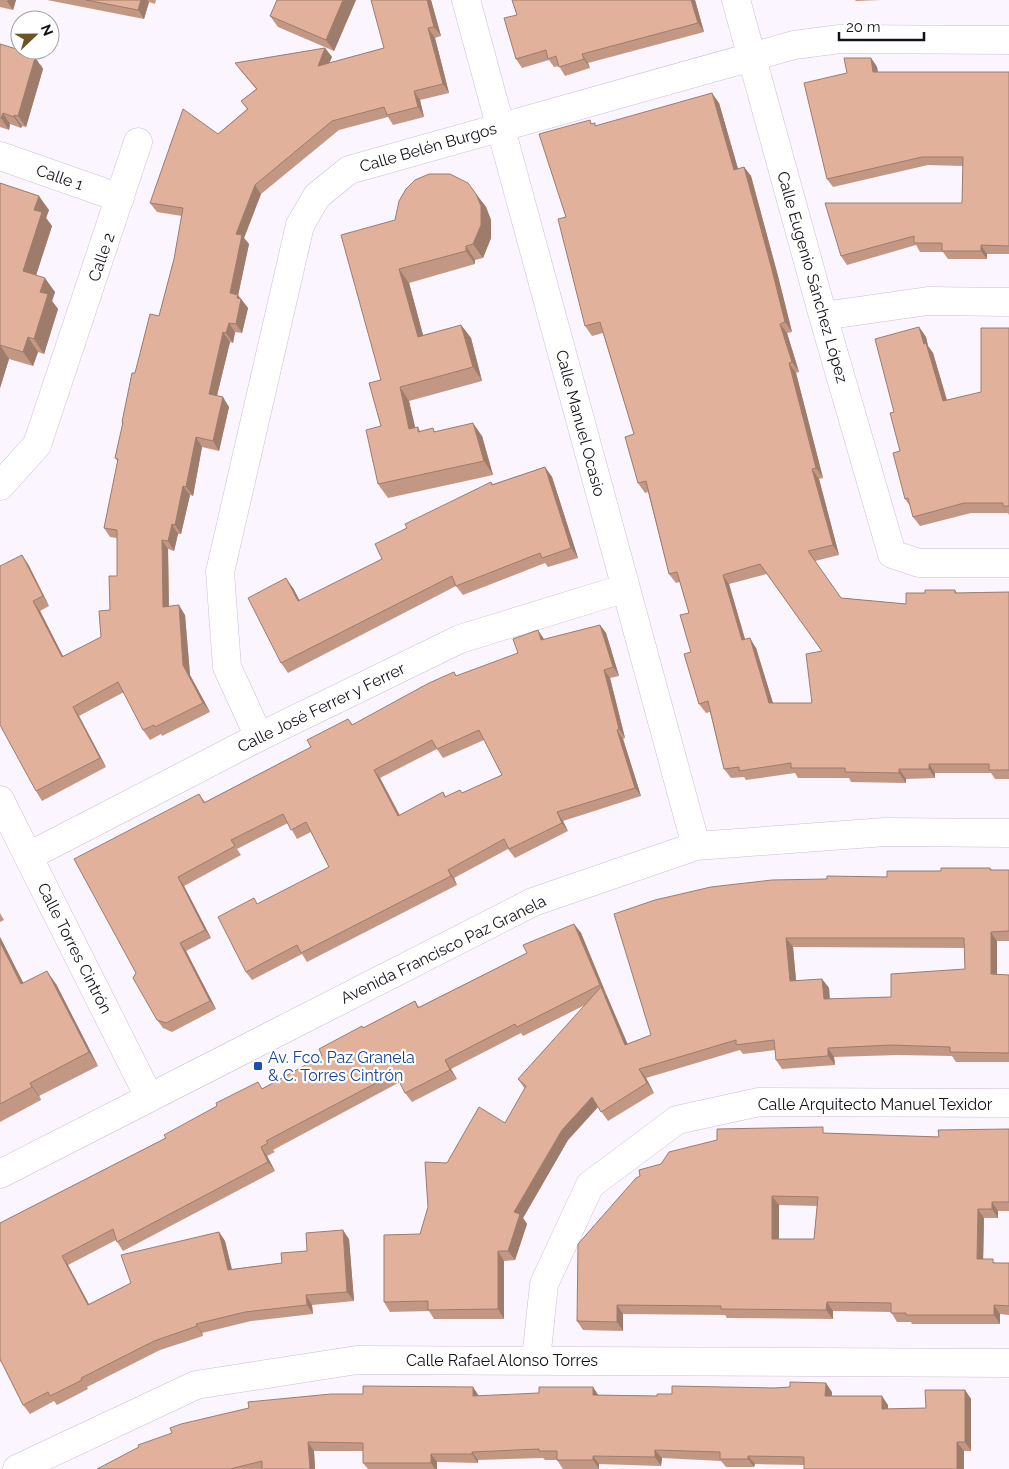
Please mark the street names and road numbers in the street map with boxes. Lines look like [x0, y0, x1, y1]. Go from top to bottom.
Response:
street label: Calle Belén Burgos [357, 119, 499, 176]
street label: Calle 1 [34, 161, 86, 194]
street label: Calle Eugenio Sánchez López [773, 169, 852, 385]
street label: Calle 2 [84, 230, 119, 284]
street label: Calle Manuel Ocasio [552, 348, 609, 499]
street label: Calle José Ferrer y Ferrer [234, 658, 408, 756]
street label: Calle Torres Cintrón [33, 880, 116, 1017]
street label: Avenida Francisco Paz Granela [337, 891, 549, 1008]
street label: Calle Arquitecto Manuel Texidor [758, 1095, 993, 1114]
street label: Calle Rafael Alonso Torres [406, 1351, 598, 1370]

